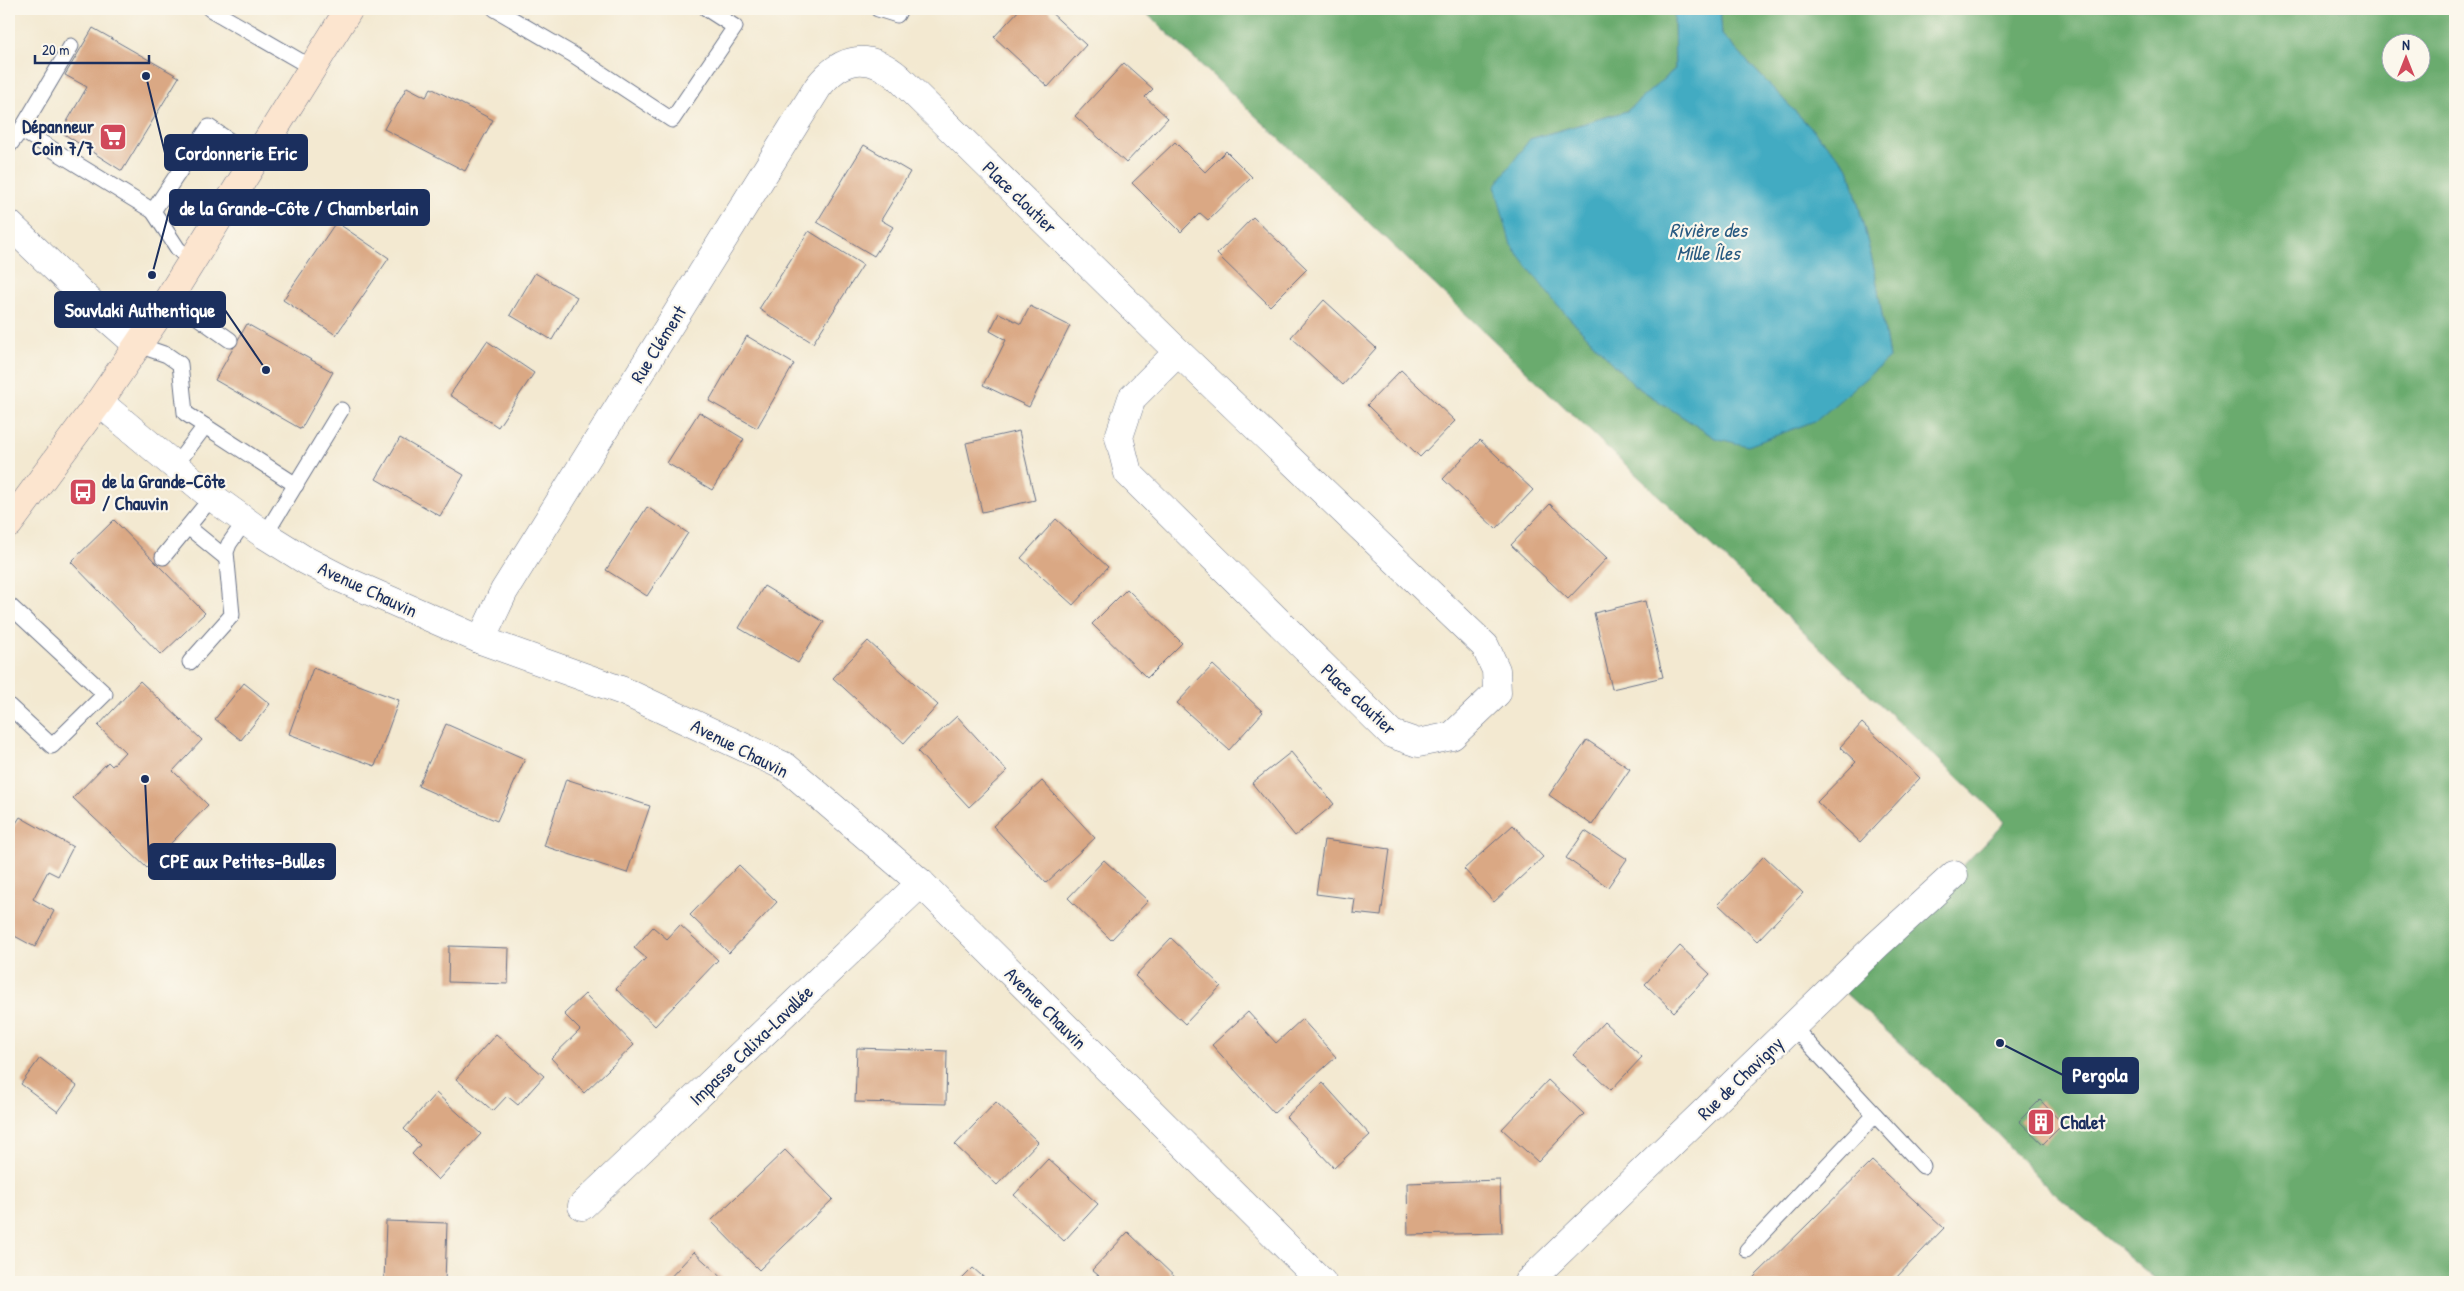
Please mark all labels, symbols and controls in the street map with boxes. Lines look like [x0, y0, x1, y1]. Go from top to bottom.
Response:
scale bar [35, 32, 149, 64]
north arrow [2382, 32, 2432, 82]
text: N [2402, 35, 2410, 54]
text: 20 m [42, 39, 69, 60]
place label: Dépanneur Coin 7/7 [22, 113, 95, 161]
supermarket icon: Dépanneur Coin 7/7 [98, 122, 128, 152]
callout: Cordonnerie Eric [165, 135, 307, 170]
text: Cordonnerie Eric [175, 139, 298, 166]
street label: Place cloutier [977, 155, 1063, 240]
callout: de la Grande-Côte / Chamberlain [170, 190, 429, 225]
text: de la Grande-Côte / Chamberlain [179, 194, 419, 221]
water label: Rivière des Mille Îles [1669, 216, 1749, 266]
callout: Souvlaki Authentique [55, 292, 225, 327]
text: Souvlaki Authentique [65, 296, 215, 324]
street label: Rue Clément [624, 300, 692, 388]
place label: de la Grande-Côte / Chauvin [102, 468, 226, 516]
bus stop icon: de la Grande-Côte / Chauvin [68, 477, 98, 507]
street label: Avenue Chauvin [314, 555, 422, 623]
street label: Place cloutier [1316, 657, 1403, 741]
street label: Avenue Chauvin [687, 712, 793, 784]
callout: CPE aux Petites-Bulles [149, 844, 335, 879]
text: CPE aux Petites-Bulles [159, 847, 325, 874]
street label: Avenue Chauvin [999, 961, 1093, 1055]
street label: Impasse Calixa-Lavallée [683, 979, 819, 1111]
street label: Rue de Chavigny [1691, 1030, 1789, 1126]
callout: Pergola [2063, 1058, 2138, 1093]
text: Pergola [2072, 1061, 2128, 1089]
building icon: Chalet [2026, 1107, 2056, 1137]
place label: Chalet [2060, 1109, 2106, 1135]

